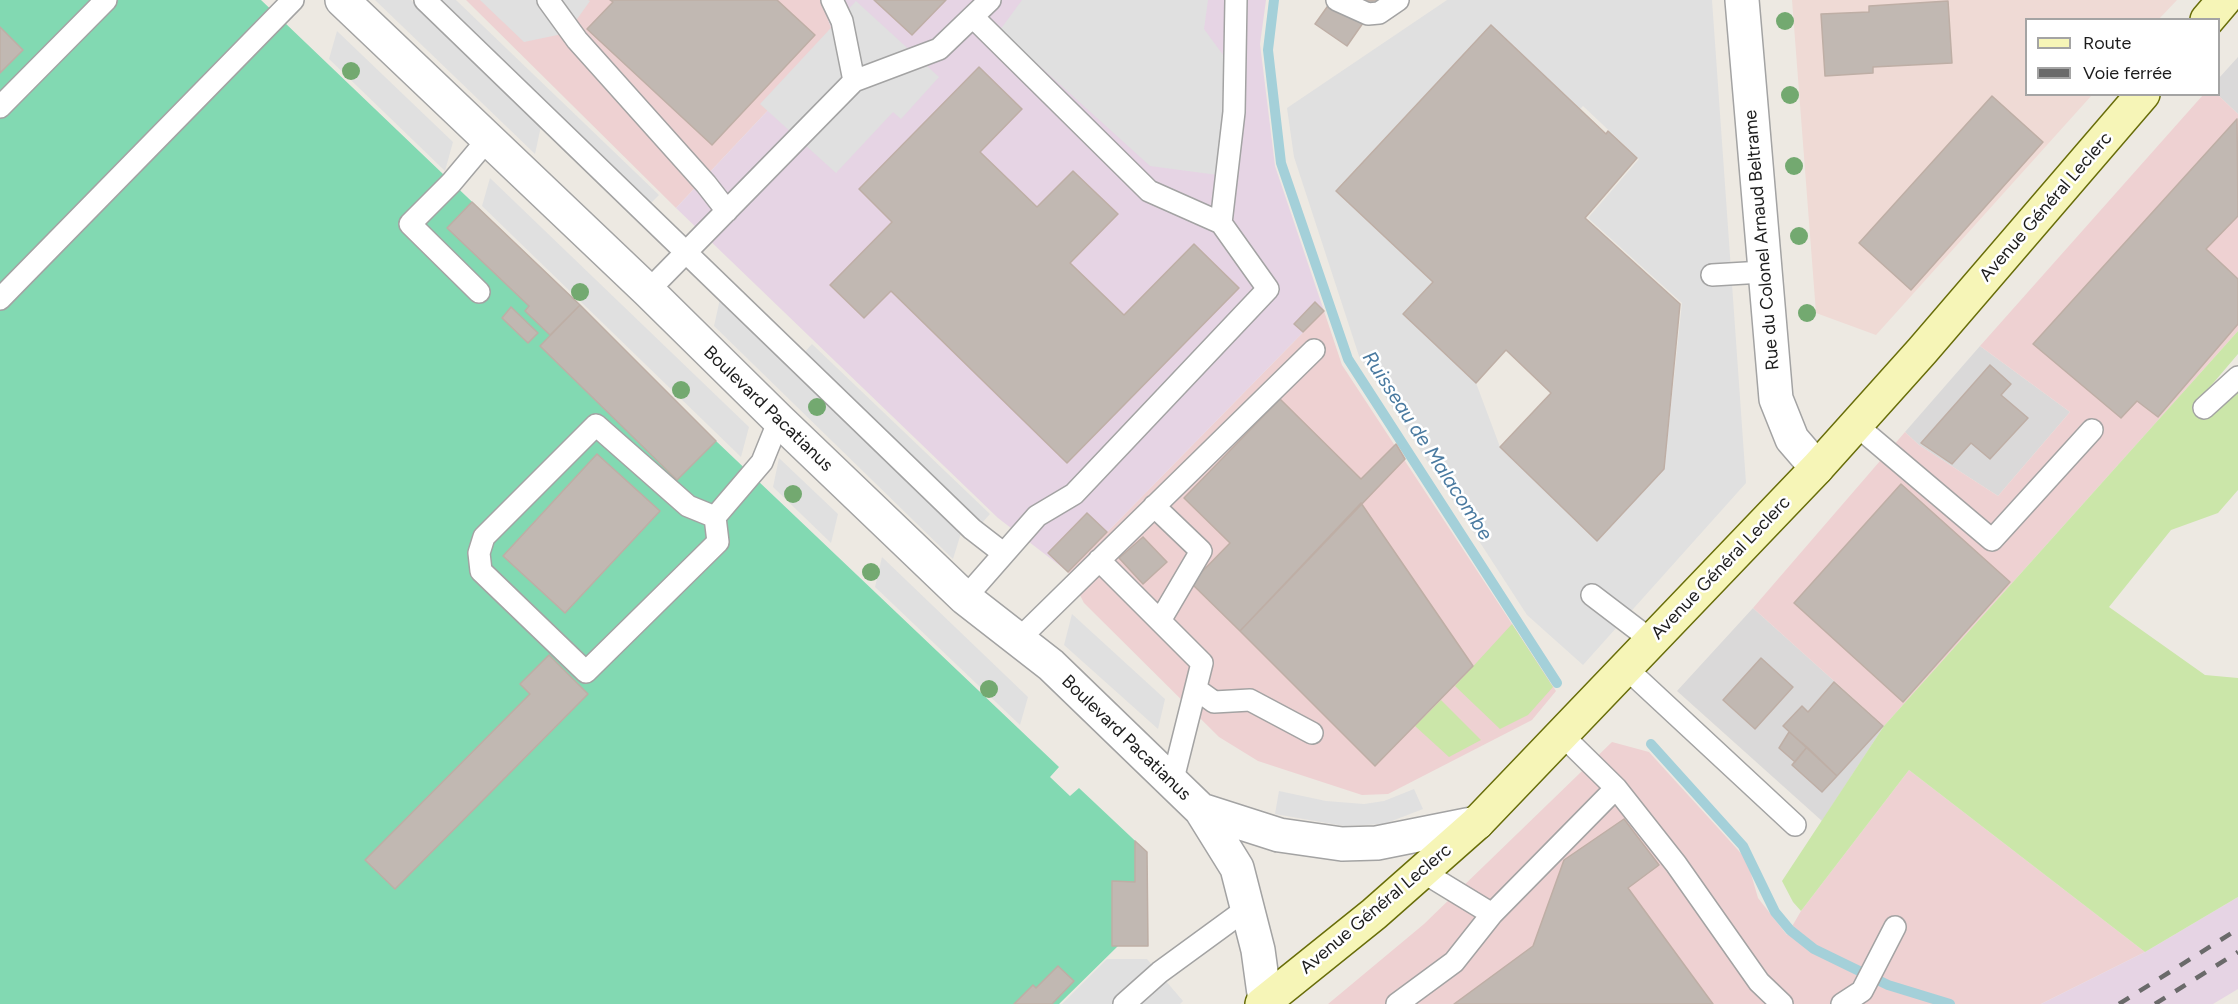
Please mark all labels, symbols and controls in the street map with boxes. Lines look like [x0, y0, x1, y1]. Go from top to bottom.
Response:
legend [2025, 18, 2220, 96]
text: Route [2083, 32, 2131, 54]
text: Voie ferrée [2083, 62, 2172, 84]
street label: Rue du Colonel Arnaud Beltrame [1740, 109, 1784, 371]
street label: Avenue Général Leclerc [1975, 128, 2117, 286]
street label: Boulevard Pacatianus [699, 342, 837, 476]
water label: Ruisseau de Malacombe [1357, 347, 1497, 545]
street label: Avenue Général Leclerc [1647, 492, 1795, 644]
street label: Boulevard Pacatianus [1057, 671, 1195, 805]
street label: Avenue Général Leclerc [1296, 839, 1456, 979]

